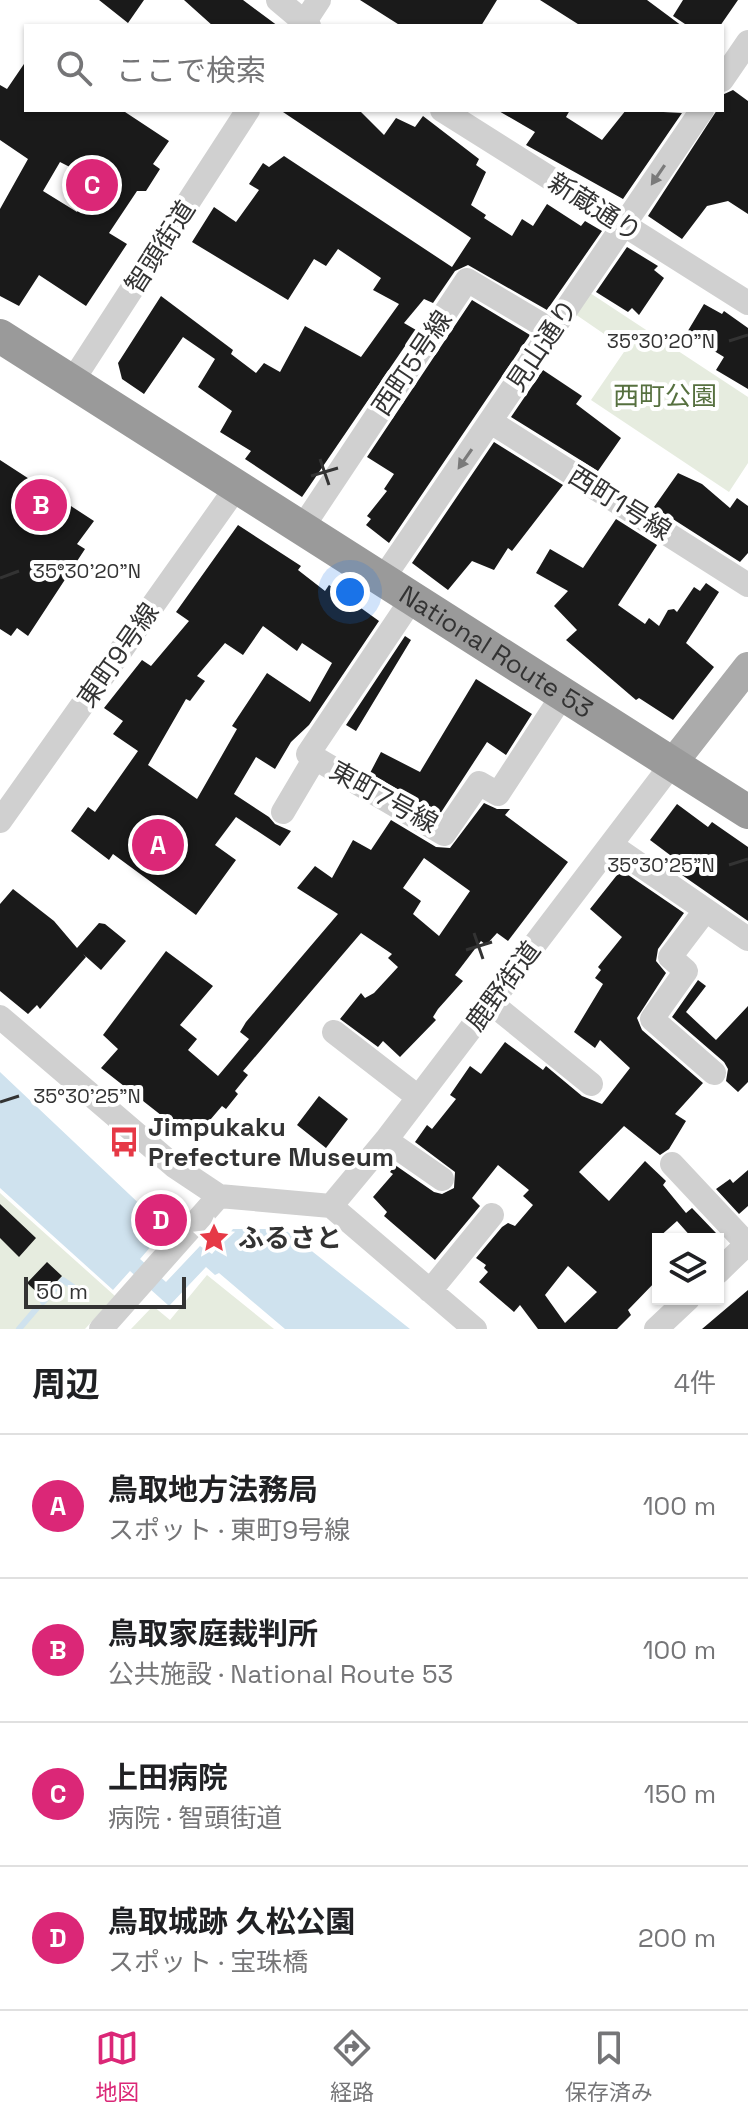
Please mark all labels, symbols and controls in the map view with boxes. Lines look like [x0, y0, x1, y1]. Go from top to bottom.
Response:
search box [24, 24, 724, 112]
icon: search [52, 46, 96, 90]
text: ここで検索 [116, 51, 266, 90]
pin: C [66, 155, 118, 215]
one-way arrow [651, 164, 666, 185]
street label: 新蔵通り [542, 165, 648, 249]
street label: 智頭街道 [117, 194, 203, 300]
street label: 見山通り [499, 292, 585, 398]
street label: 西町5号線 [364, 304, 460, 422]
text: 35°30'20"N [607, 328, 715, 354]
park label: 西町公園 [613, 379, 717, 413]
one-way arrow [458, 449, 473, 470]
street label: 西町1号線 [562, 458, 678, 548]
pin: B [15, 475, 67, 535]
text: 35°30'20"N [33, 558, 141, 584]
your location [330, 572, 370, 612]
street label: National Route 53 [393, 577, 599, 726]
street label: 東町9号線 [70, 596, 166, 714]
street label: 東町7号線 [324, 753, 444, 841]
pin: A [132, 815, 184, 875]
text: 35°30'25"N [607, 852, 715, 878]
street label: 鹿野街道 [458, 934, 548, 1038]
text: 35°30'25"N [33, 1083, 141, 1109]
place label: Jimpukaku Prefecture Museum [148, 1110, 394, 1174]
bus stop icon: Jimpukaku Prefecture Museum [107, 1125, 141, 1159]
pin: D [135, 1190, 187, 1250]
place icon: ふるさと [197, 1221, 231, 1255]
place label: ふるさと [238, 1221, 342, 1255]
map controls [652, 1233, 724, 1305]
button: layers [652, 1233, 724, 1305]
scale bar [24, 1273, 186, 1309]
text: 50 m [36, 1277, 88, 1305]
text: 周辺 [32, 1363, 100, 1406]
text: 4件 [674, 1366, 716, 1400]
text: 鳥取地方法務局 [108, 1470, 318, 1509]
text: A [50, 1489, 66, 1523]
text: 100 m [643, 1489, 716, 1523]
text: スポット · 東町9号線 [108, 1513, 350, 1547]
text: 鳥取家庭裁判所 [108, 1614, 318, 1653]
text: B [49, 1633, 67, 1667]
text: 100 m [643, 1633, 716, 1667]
text: 公共施設 · National Route 53 [108, 1657, 453, 1691]
text: 上田病院 [108, 1758, 228, 1797]
text: C [50, 1777, 66, 1811]
text: 150 m [644, 1777, 716, 1811]
text: 病院 · 智頭街道 [108, 1801, 282, 1835]
text: 鳥取城跡 久松公園 [108, 1902, 356, 1941]
text: D [49, 1921, 67, 1955]
text: 200 m [638, 1921, 716, 1955]
text: スポット · 宝珠橋 [108, 1945, 308, 1979]
tab: 地図 [95, 2026, 139, 2106]
tab: 経路 [330, 2026, 374, 2106]
tab: 保存済み [565, 2026, 653, 2106]

